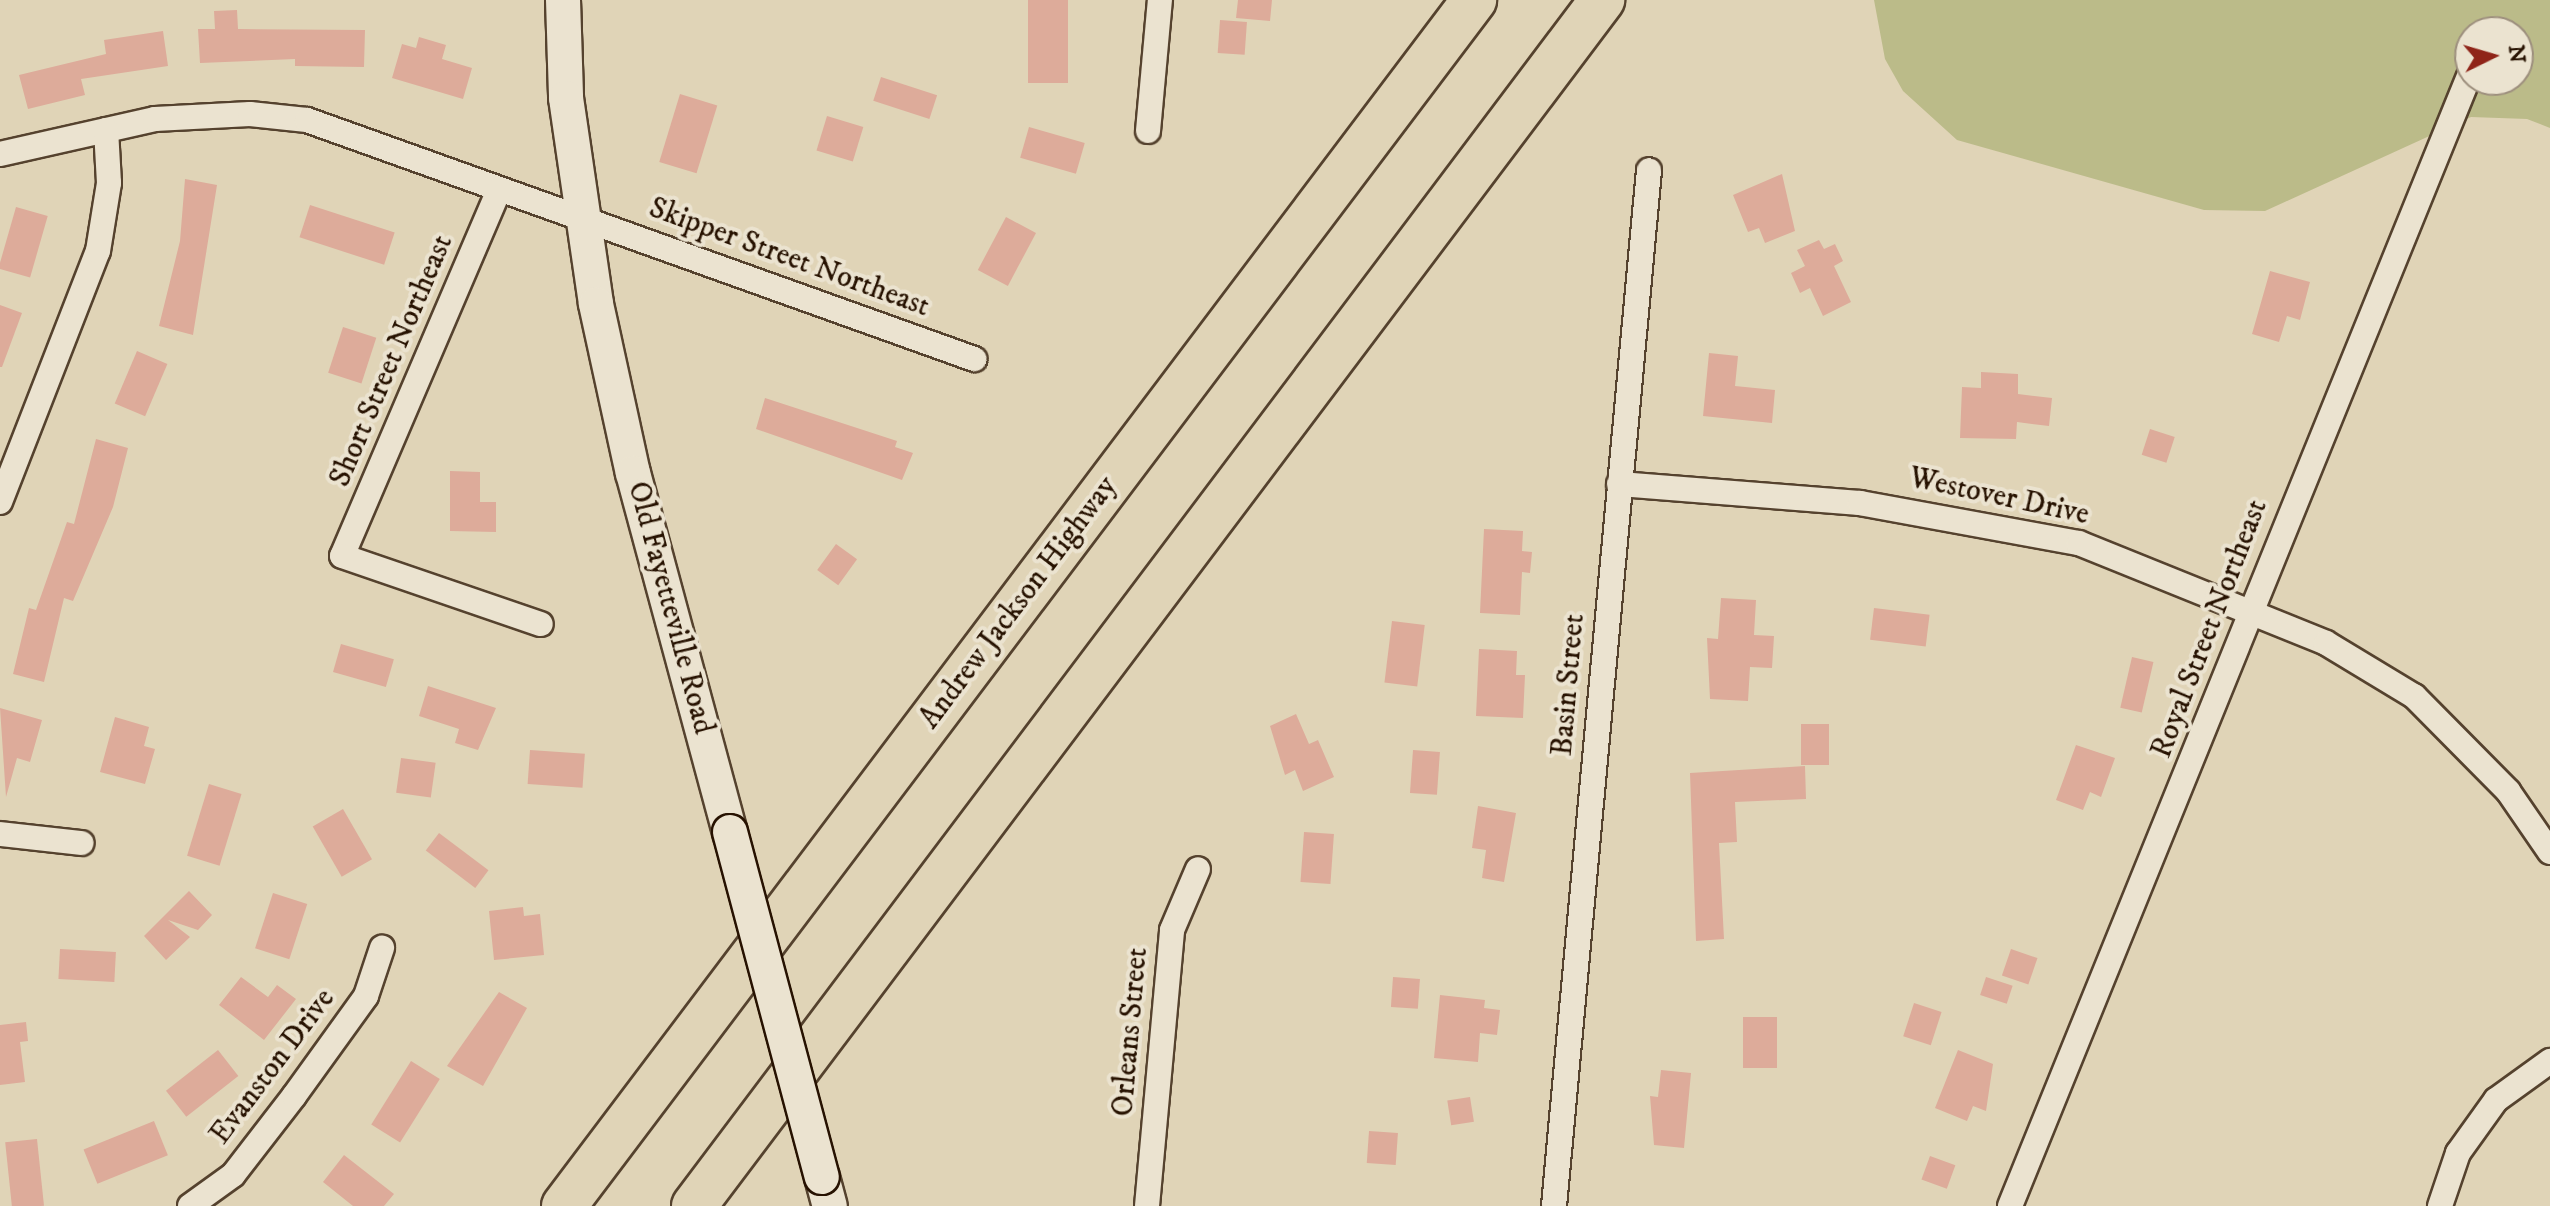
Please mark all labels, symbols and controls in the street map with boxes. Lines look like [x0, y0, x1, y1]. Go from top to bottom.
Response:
north arrow [2454, 16, 2534, 96]
text: N [2502, 44, 2531, 64]
street label: Skipper Street Northeast [644, 191, 934, 325]
street label: Short Street Northeast [323, 230, 461, 492]
street label: Westover Drive [1906, 460, 2092, 534]
street label: Andrew Jackson Highway [912, 470, 1126, 736]
street label: Old Fayetteville Road [619, 478, 721, 738]
street label: Royal Street Northeast [2144, 495, 2276, 763]
street label: Basin Street [1545, 612, 1593, 758]
street label: Orleans Street [1106, 946, 1156, 1118]
street label: Evanston Drive [203, 982, 343, 1152]

